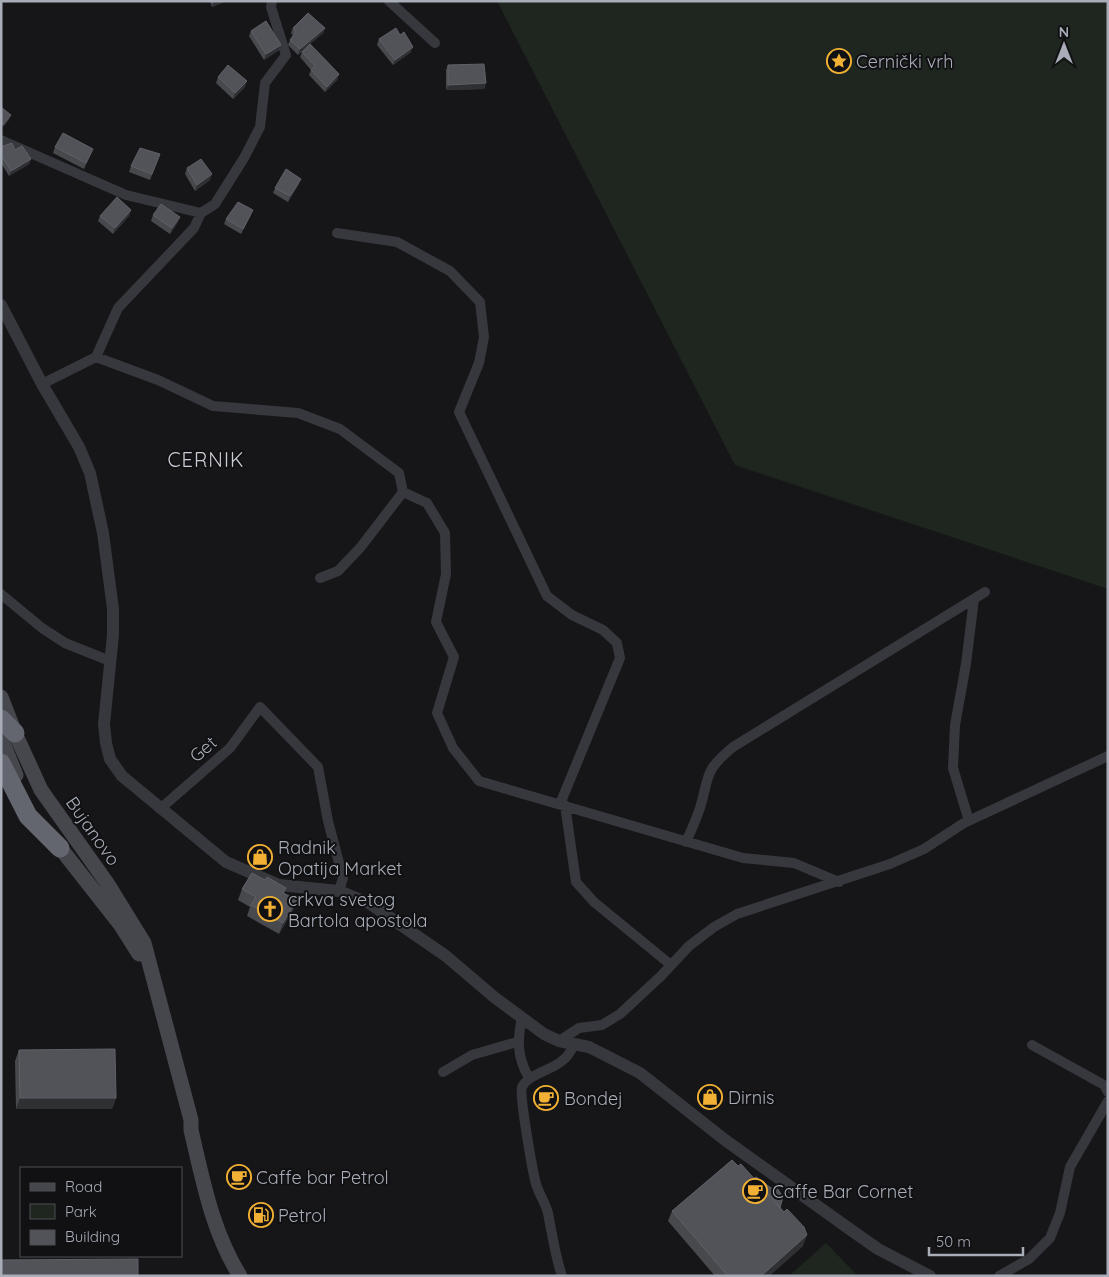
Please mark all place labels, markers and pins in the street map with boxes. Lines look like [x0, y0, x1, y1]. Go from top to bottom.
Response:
place icon: Cernički vrh [826, 48, 852, 74]
place label: Cernički vrh [856, 50, 954, 73]
place label: Radnik Opatija Market [278, 836, 402, 880]
shop icon: Radnik Opatija Market [247, 844, 273, 870]
place label: crkva svetog Bartola apostola [288, 888, 427, 932]
church icon: crkva svetog Bartola apostola [257, 896, 283, 922]
shop icon: Dirnis [697, 1084, 723, 1110]
cafe icon: Bondej [533, 1085, 559, 1111]
place label: Dirnis [728, 1086, 774, 1109]
place label: Bondej [564, 1087, 623, 1110]
cafe icon: Caffe bar Petrol [226, 1164, 252, 1190]
place label: Caffe bar Petrol [256, 1166, 389, 1189]
cafe icon: Caffe Bar Cornet [742, 1178, 768, 1204]
place label: Caffe Bar Cornet [772, 1180, 913, 1203]
fuel station icon: Petrol [248, 1202, 274, 1228]
place label: Petrol [278, 1204, 326, 1227]

